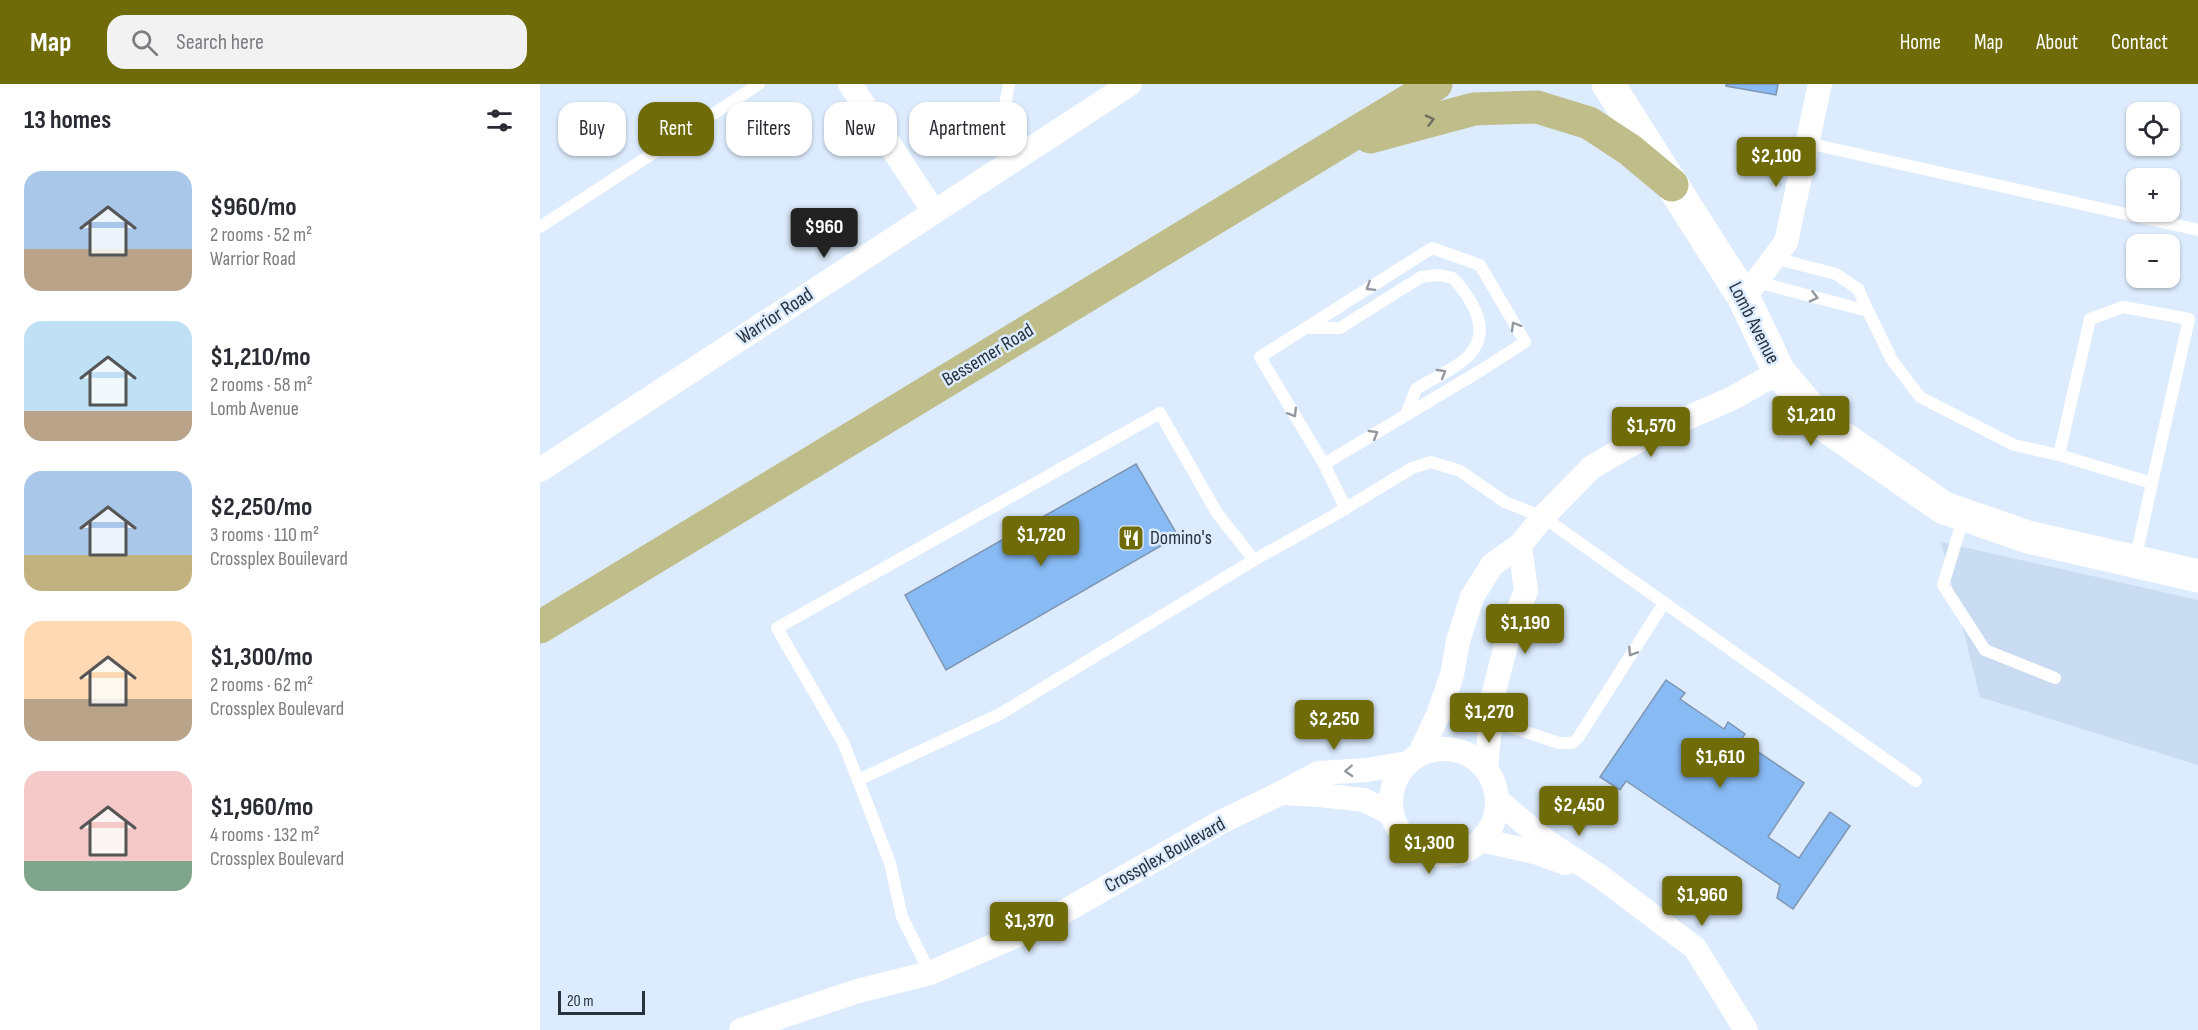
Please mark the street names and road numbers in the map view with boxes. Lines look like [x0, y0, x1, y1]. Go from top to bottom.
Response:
street label: Lomb Avenue [1723, 278, 1785, 368]
street label: Warrior Road [732, 283, 818, 349]
street label: Bessemer Road [938, 318, 1038, 392]
street label: Crossplex Boulevard [1101, 812, 1229, 898]

